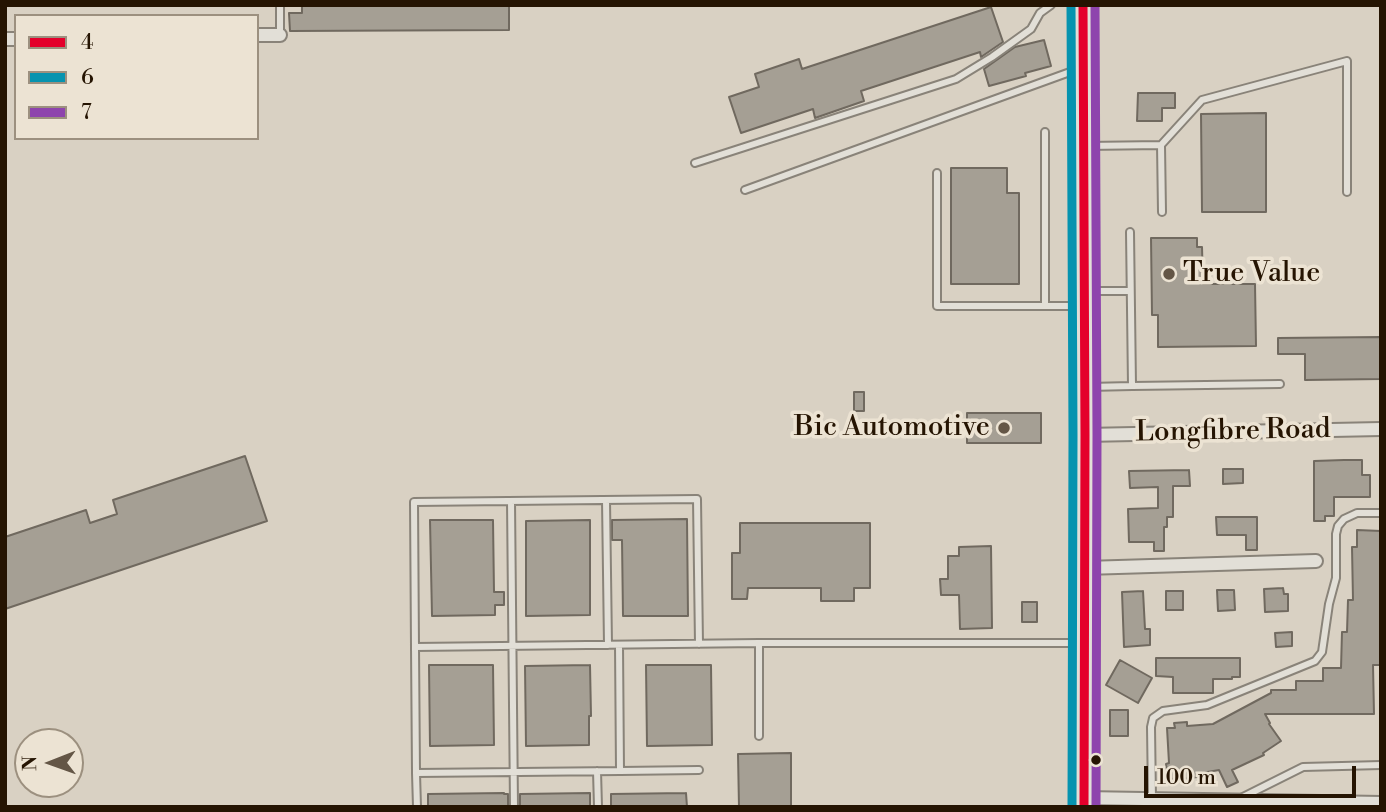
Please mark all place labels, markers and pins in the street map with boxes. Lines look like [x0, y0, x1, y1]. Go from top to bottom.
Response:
place label: True Value [1183, 257, 1320, 291]
marker: True Value [1161, 266, 1177, 282]
place label: Bic Automotive [794, 411, 990, 445]
marker: Bic Automotive [996, 420, 1012, 436]
unlabelled marker [1089, 753, 1103, 767]

